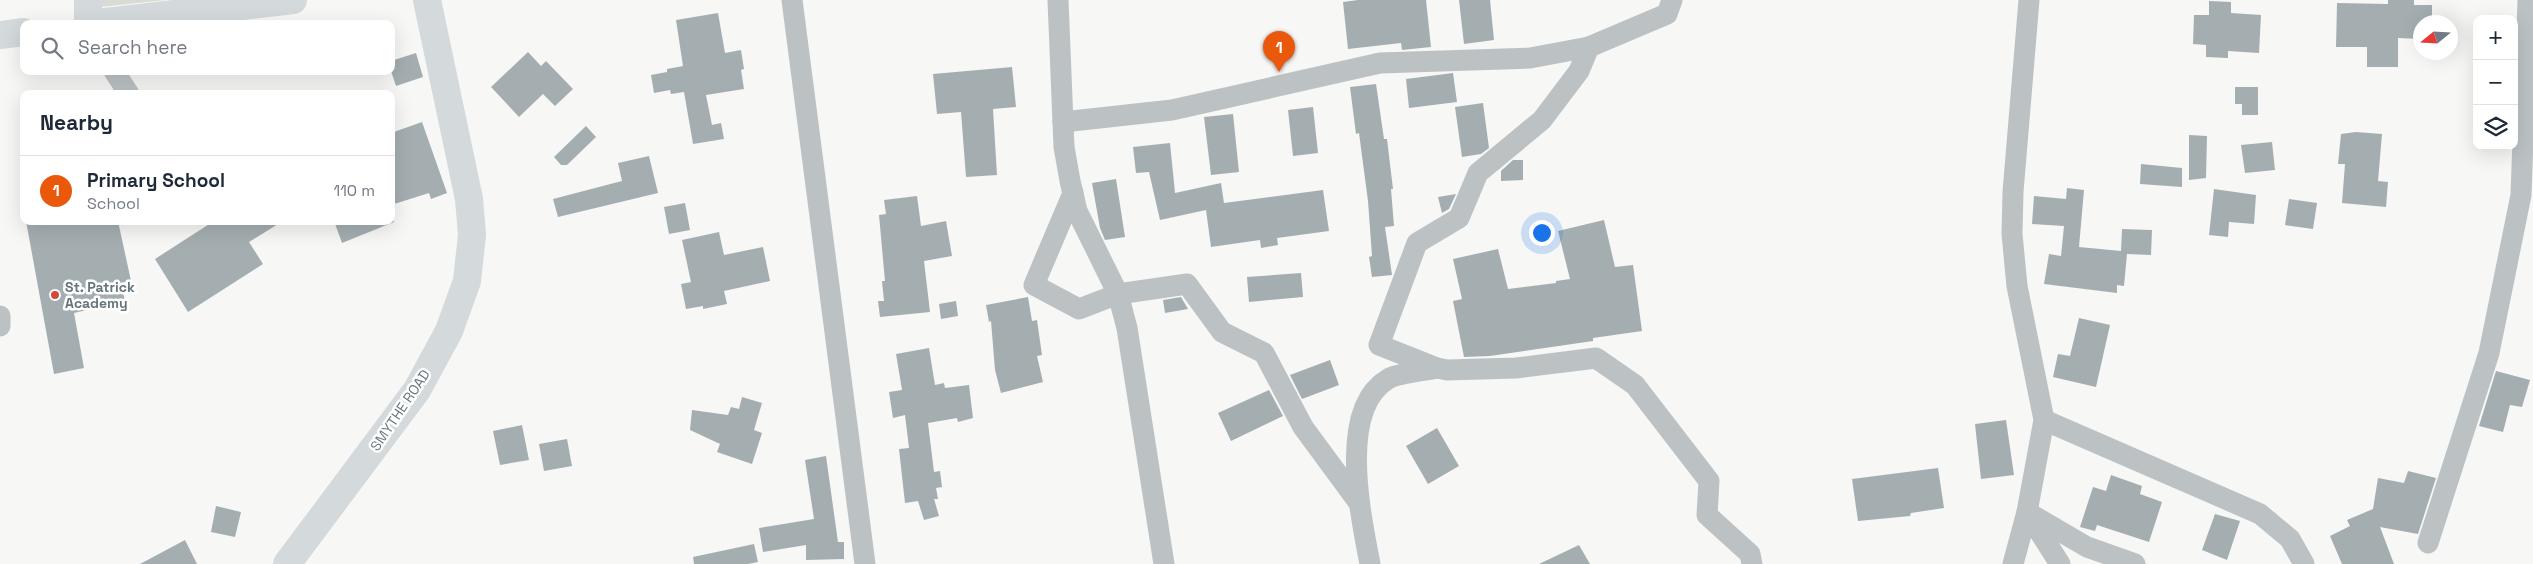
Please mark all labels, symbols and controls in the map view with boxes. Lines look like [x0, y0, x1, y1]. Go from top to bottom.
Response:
north arrow [2413, 15, 2458, 60]
map controls [2473, 15, 2518, 150]
button: + [2473, 15, 2518, 60]
search box [20, 20, 395, 75]
pin: 1 [1263, 31, 1295, 72]
icon: search [38, 34, 66, 62]
text: Search here [78, 35, 188, 60]
button: − [2473, 60, 2518, 105]
button: layers [2473, 105, 2518, 150]
text: Nearby [40, 109, 113, 136]
text: Primary School [87, 168, 225, 193]
text: 1 [52, 180, 60, 201]
text: 110 m [333, 180, 375, 201]
text: School [87, 193, 140, 214]
your location [1529, 220, 1555, 246]
place label: St. Patrick Academy [65, 278, 135, 312]
marker: St. Patrick Academy [49, 289, 61, 301]
street label: SMYTHE ROAD [366, 366, 434, 454]

